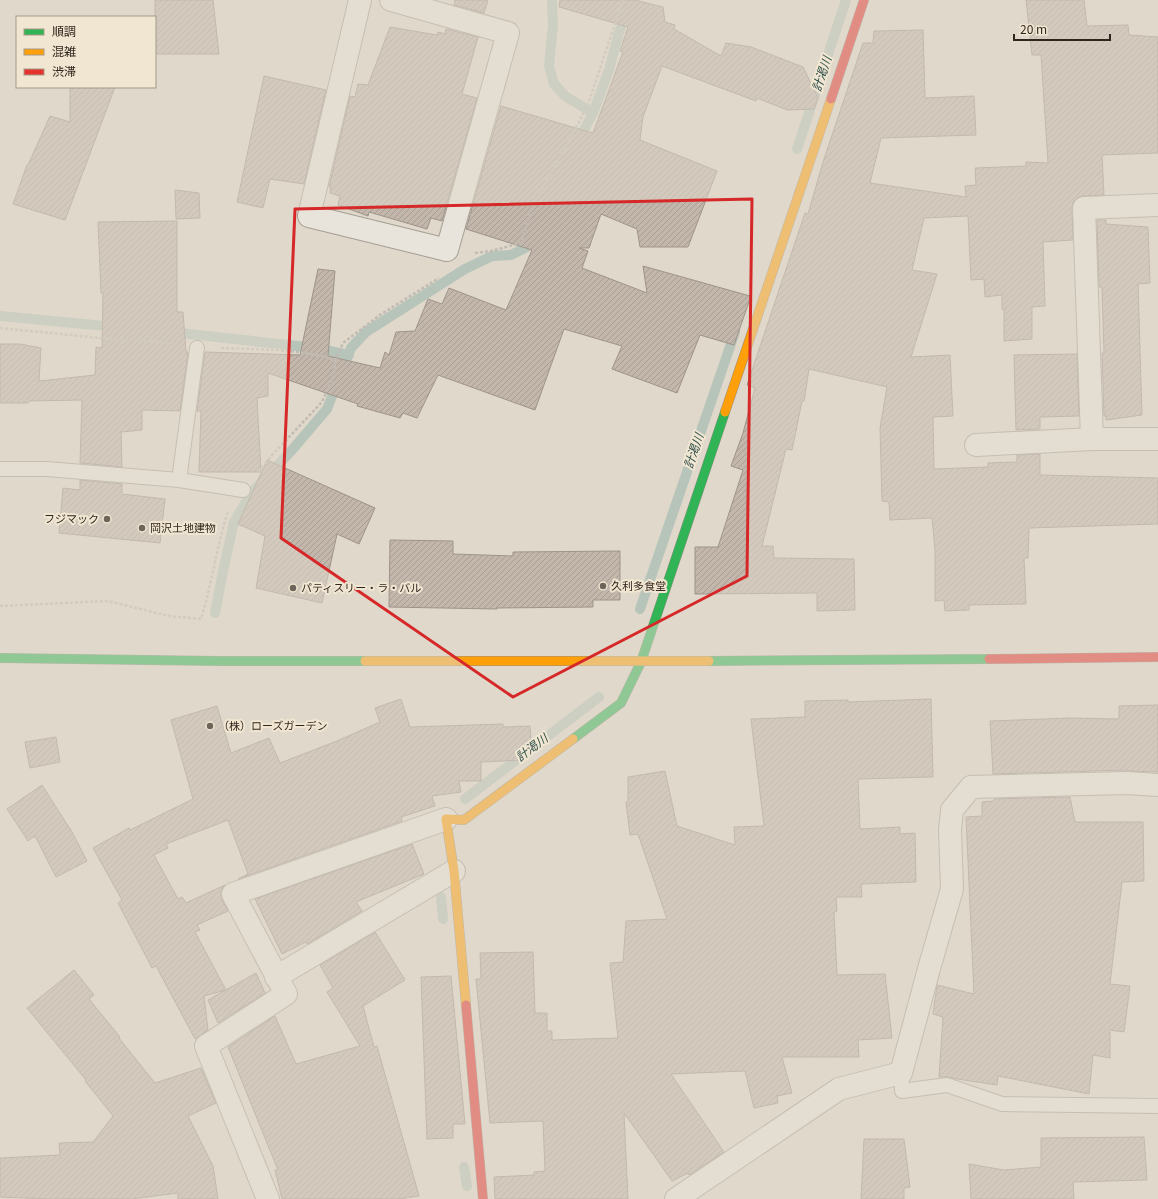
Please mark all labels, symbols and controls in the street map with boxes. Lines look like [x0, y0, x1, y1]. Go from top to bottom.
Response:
legend [16, 16, 156, 88]
scale bar [1014, 16, 1110, 42]
text: 20 m [1020, 20, 1047, 37]
text: 順調 [52, 22, 76, 39]
text: 混雑 [52, 42, 76, 59]
water label: 計渇川 [807, 52, 835, 93]
text: 渋滞 [52, 62, 76, 79]
water label: 計渇川 [679, 429, 707, 470]
place label: フジマック [44, 510, 99, 526]
marker: フジマック [102, 514, 112, 524]
place label: 岡沢土地建物 [150, 519, 216, 535]
marker: 岡沢土地建物 [137, 523, 147, 533]
place label: 久利多食堂 [611, 577, 666, 593]
place label: パティスリー・ラ・バル [301, 579, 421, 595]
marker: 久利多食堂 [598, 581, 608, 591]
marker: パティスリー・ラ・バル [288, 583, 298, 593]
place label: （株）ローズガーデン [218, 717, 327, 733]
marker: （株）ローズガーデン [205, 721, 215, 731]
water label: 計渇川 [512, 728, 552, 764]

